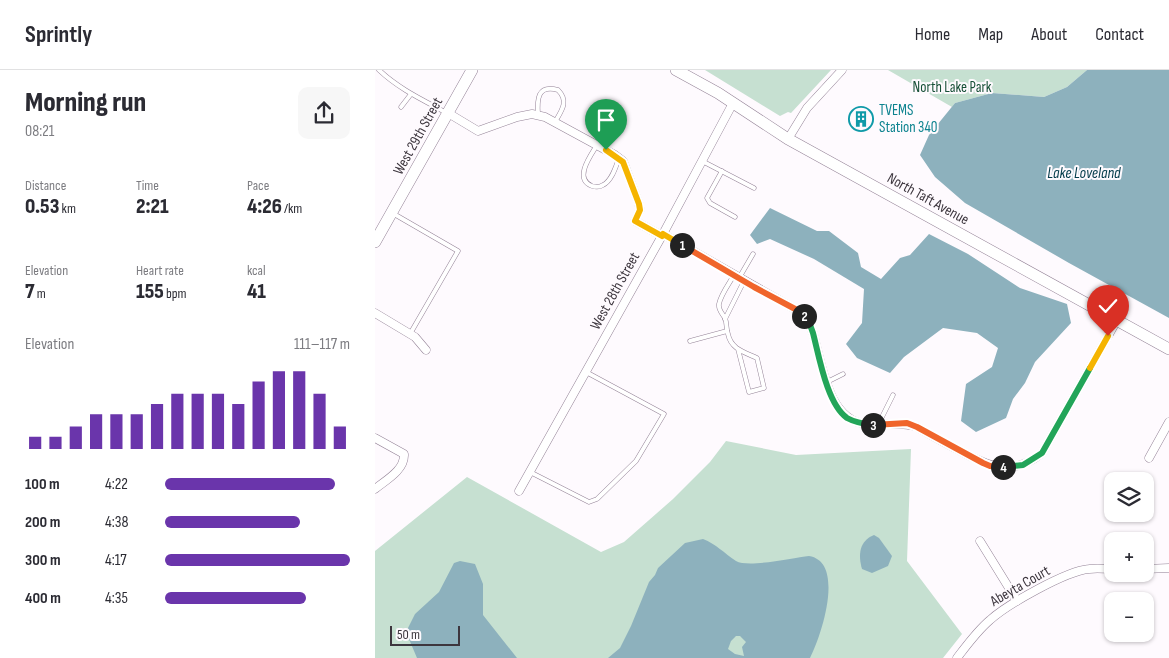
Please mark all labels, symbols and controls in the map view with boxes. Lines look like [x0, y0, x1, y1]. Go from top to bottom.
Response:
text: Sprintly [25, 20, 92, 49]
text: Home [915, 24, 950, 45]
text: Map [978, 24, 1003, 45]
text: About [1031, 24, 1067, 45]
text: Contact [1095, 24, 1144, 45]
park label: North Lake Park [913, 78, 992, 97]
text: Morning run [25, 86, 146, 119]
button: share [298, 87, 350, 139]
street label: West 29th Street [389, 93, 447, 178]
pin [585, 99, 627, 150]
place label: TVEMS Station 340 [879, 101, 937, 137]
icon: arrive [592, 106, 620, 134]
building icon: TVEMS Station 340 [848, 106, 874, 132]
text: 08:21 [25, 122, 54, 141]
water label: Lake Loveland [1047, 164, 1121, 183]
street label: North Taft Avenue [884, 169, 972, 229]
text: Distance [25, 177, 66, 194]
text: Time [136, 177, 159, 194]
text: Pace [247, 177, 269, 194]
text: 0.53 [25, 194, 59, 219]
text: 2:21 [136, 194, 169, 219]
text: 4:26 [247, 194, 282, 219]
text: km [59, 200, 76, 217]
text: /km [282, 200, 302, 217]
pin: 1 [669, 232, 695, 258]
text: 1 [680, 237, 685, 254]
street label: West 28th Street [586, 249, 644, 333]
text: Elevation [25, 262, 68, 279]
text: Heart rate [136, 262, 184, 279]
text: kcal [247, 262, 266, 279]
text: 7 [25, 279, 35, 304]
text: 155 [136, 279, 164, 304]
text: 41 [247, 279, 266, 304]
text: m [35, 285, 46, 302]
text: bpm [164, 285, 187, 302]
pin [1087, 285, 1129, 336]
icon: check [1094, 292, 1122, 320]
pin: 2 [791, 304, 817, 328]
text: 2 [801, 308, 808, 325]
text: Elevation [25, 335, 74, 354]
text: 111–117 m [294, 335, 350, 354]
pin: 3 [861, 412, 885, 438]
text: 3 [870, 417, 877, 434]
pin: 4 [991, 454, 1015, 480]
text: 4 [1000, 459, 1007, 476]
map controls [1104, 472, 1154, 642]
button: layers [1104, 472, 1154, 522]
text: 100 m [25, 475, 60, 494]
text: 4:22 [105, 475, 128, 494]
text: 200 m [25, 513, 60, 532]
text: 4:38 [105, 513, 128, 532]
button: + [1104, 532, 1154, 582]
text: 300 m [25, 551, 61, 570]
text: 4:17 [105, 551, 127, 570]
street label: Abeyta Court [986, 561, 1054, 611]
text: 400 m [25, 589, 61, 608]
text: 4:35 [105, 589, 128, 608]
button: − [1104, 592, 1154, 642]
scale bar [390, 623, 460, 646]
text: 50 m [397, 626, 420, 643]

